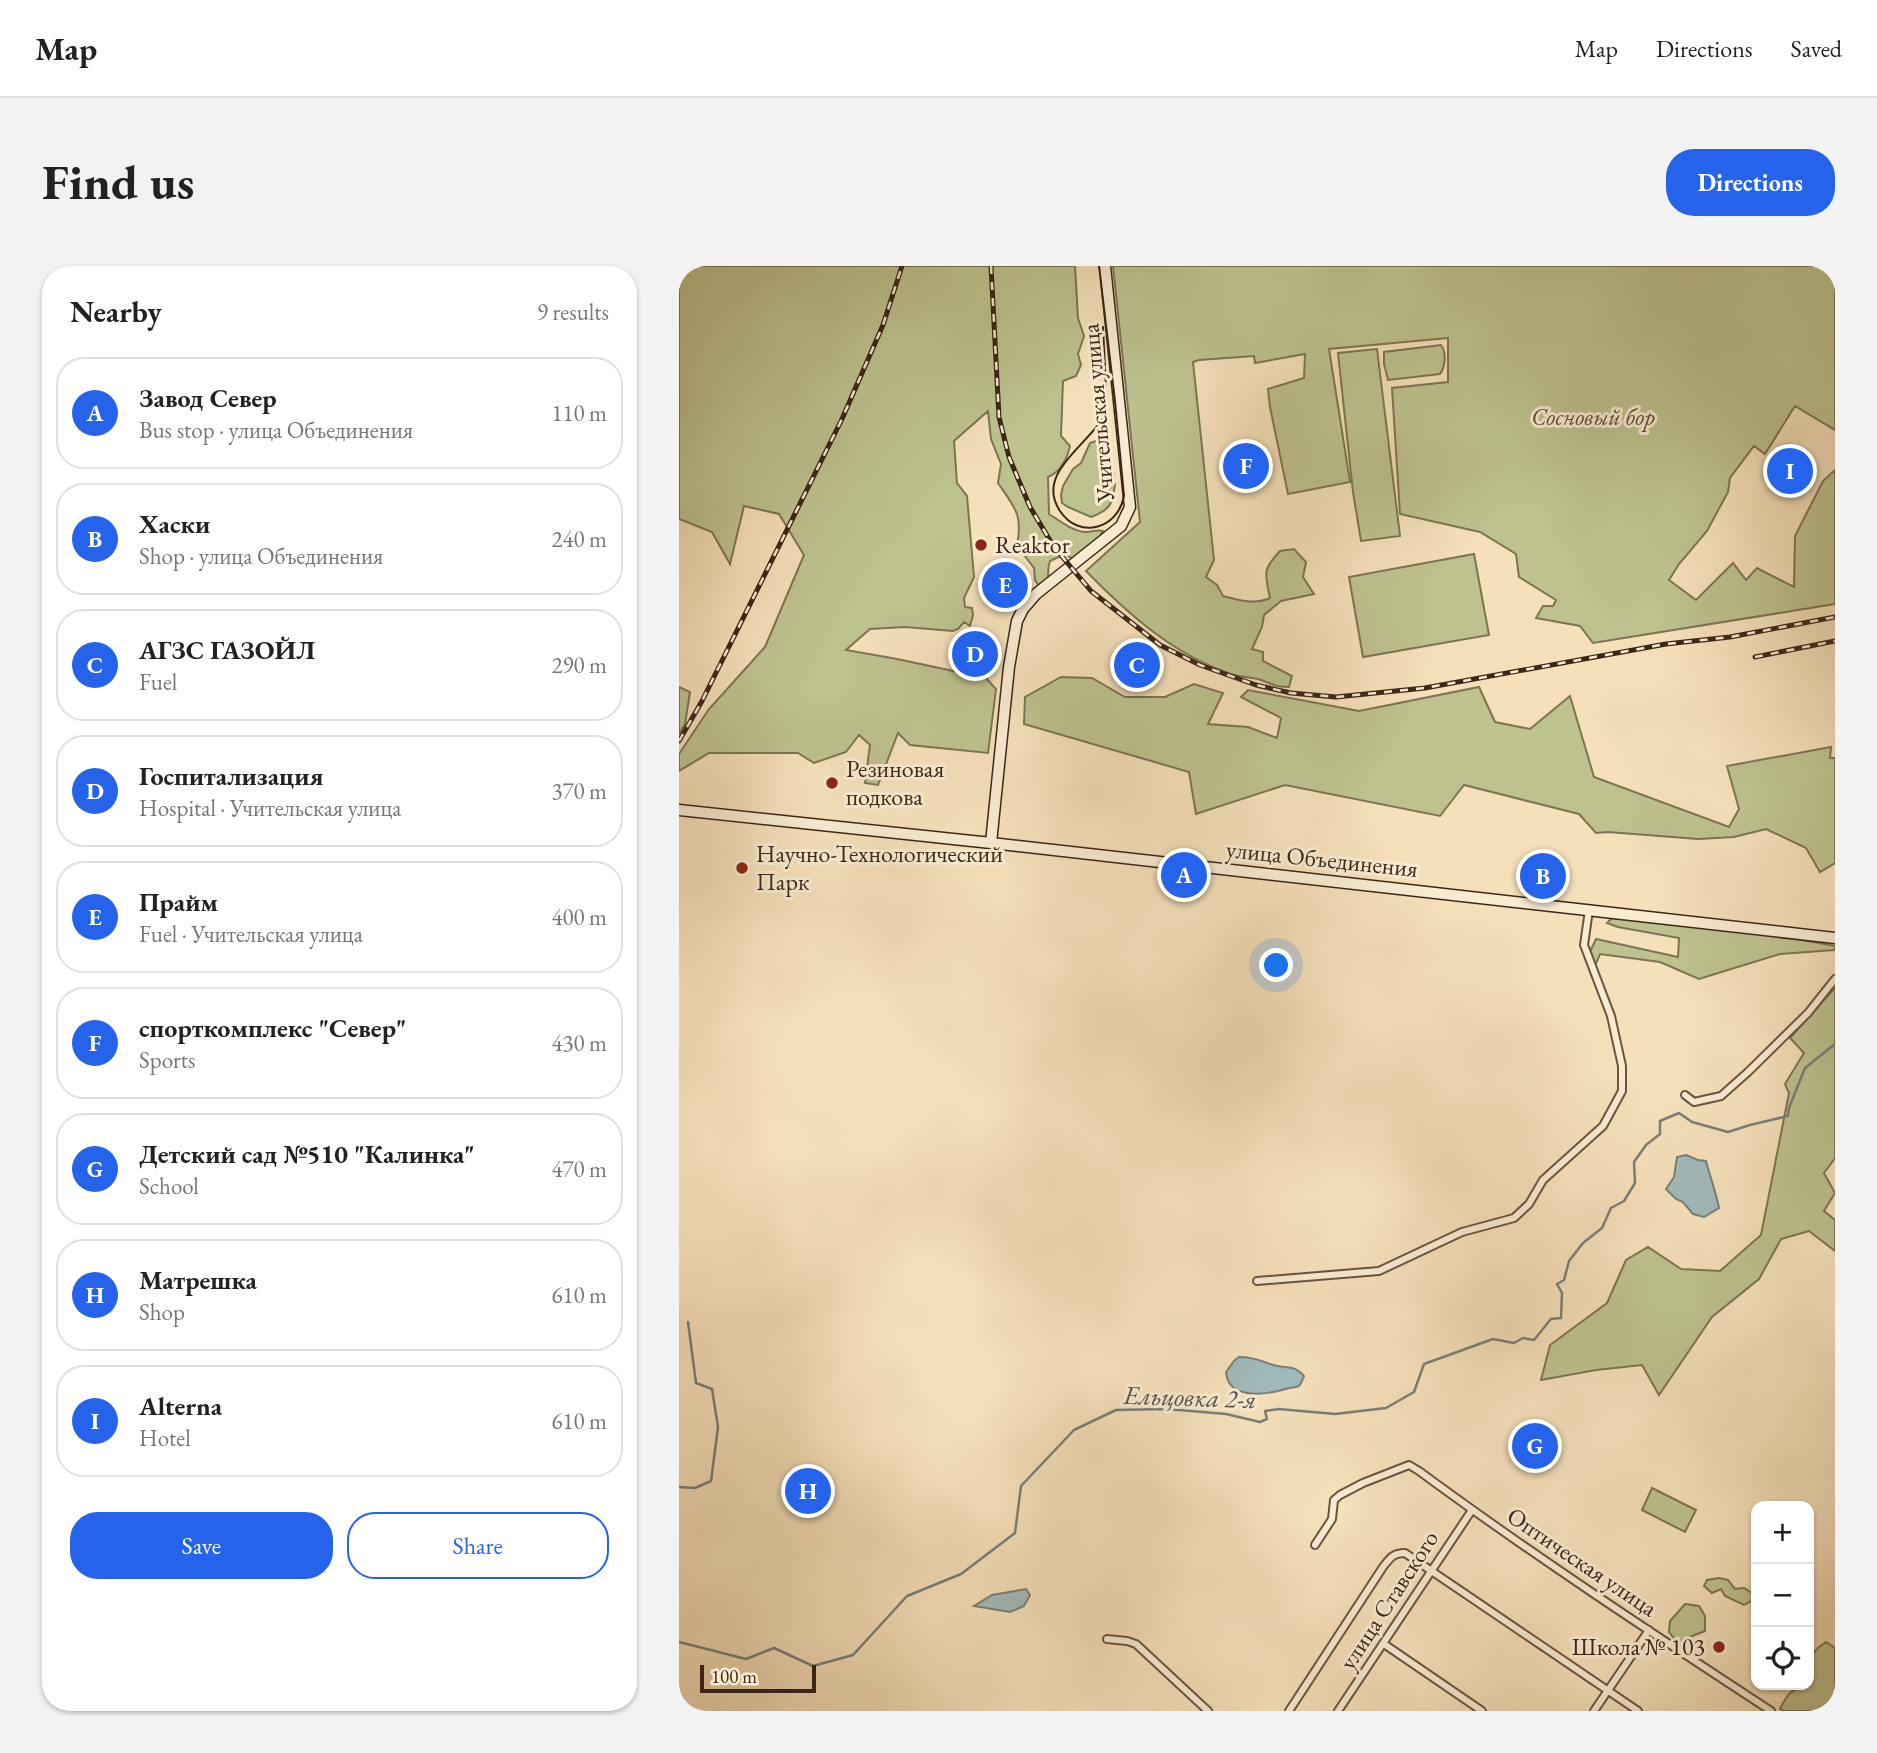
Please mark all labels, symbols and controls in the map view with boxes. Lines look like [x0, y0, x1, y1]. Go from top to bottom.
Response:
text: Map [35, 27, 97, 70]
text: Map [1575, 33, 1618, 64]
text: Directions [1656, 33, 1753, 64]
text: Saved [1791, 33, 1842, 64]
button: Directions [1666, 149, 1835, 216]
text: Find us [42, 150, 194, 214]
text: Nearby [70, 292, 162, 331]
text: 9 results [537, 297, 609, 327]
street label: Учительская улица [1074, 322, 1121, 505]
text: Завод Север [139, 381, 277, 415]
text: A [87, 398, 103, 428]
text: 110 m [551, 398, 607, 428]
park label: Сосновый бор [1531, 401, 1655, 432]
text: Bus stop · улица Объединения [139, 415, 413, 445]
pin: F [1223, 440, 1269, 492]
pin: I [1767, 445, 1813, 497]
text: Хаски [139, 507, 210, 541]
text: B [88, 524, 102, 554]
text: 240 m [551, 524, 607, 554]
place label: Reaktor [995, 529, 1070, 560]
marker: Reaktor [973, 537, 989, 553]
text: Shop · улица Объединения [139, 541, 383, 571]
pin: E [982, 559, 1028, 611]
pin: D [952, 628, 998, 680]
text: АГЗС ГАЗОЙЛ [139, 633, 315, 667]
pin: C [1114, 639, 1160, 691]
text: C [87, 650, 103, 680]
text: 290 m [551, 650, 607, 680]
text: Fuel [139, 667, 177, 697]
place label: Резиновая подкова [846, 753, 944, 812]
text: Госпитализация [139, 759, 324, 793]
marker: Резиновая подкова [824, 775, 840, 791]
text: D [86, 776, 104, 806]
text: 370 m [551, 776, 607, 806]
text: Hospital · Учительская улица [139, 793, 401, 823]
street label: улица Объединения [1225, 833, 1420, 884]
place label: Научно-Технологический Парк [756, 838, 1003, 897]
pin: A [1161, 849, 1207, 901]
pin: B [1520, 850, 1566, 902]
marker: Научно-Технологический Парк [734, 860, 750, 876]
text: Прайм [139, 885, 218, 919]
text: E [88, 902, 102, 932]
text: 400 m [551, 902, 607, 932]
text: Fuel · Учительская улица [139, 919, 363, 949]
your location [1259, 948, 1293, 982]
text: спорткомплекс "Север" [139, 1011, 406, 1045]
text: F [89, 1028, 101, 1058]
text: 430 m [551, 1028, 607, 1058]
text: Sports [139, 1045, 195, 1075]
text: Детский сад №510 "Калинка" [139, 1137, 475, 1171]
text: G [87, 1154, 103, 1184]
text: 470 m [551, 1154, 607, 1184]
text: School [139, 1171, 199, 1201]
text: Матрешка [139, 1263, 257, 1297]
text: H [86, 1280, 104, 1310]
text: 610 m [551, 1280, 607, 1310]
text: Shop [139, 1297, 185, 1327]
water label: Ельцовка 2-я [1122, 1378, 1257, 1416]
text: Alterna [139, 1389, 222, 1423]
text: I [91, 1406, 99, 1436]
text: 610 m [551, 1406, 607, 1436]
pin: G [1512, 1420, 1558, 1472]
text: Hotel [139, 1423, 191, 1453]
pin: H [785, 1465, 831, 1517]
street label: Оптическая улица [1501, 1500, 1664, 1623]
map controls [1751, 1501, 1814, 1690]
button: + [1751, 1501, 1814, 1564]
button: Save [70, 1512, 333, 1579]
button: Share [347, 1512, 609, 1579]
street label: улица Ставского [1332, 1524, 1445, 1675]
button: − [1751, 1564, 1814, 1627]
button: locate [1751, 1627, 1814, 1690]
place label: Школа № 103 [1572, 1631, 1705, 1662]
marker: Школа № 103 [1711, 1639, 1727, 1655]
scale bar [700, 1662, 815, 1694]
text: 100 m [711, 1664, 757, 1689]

